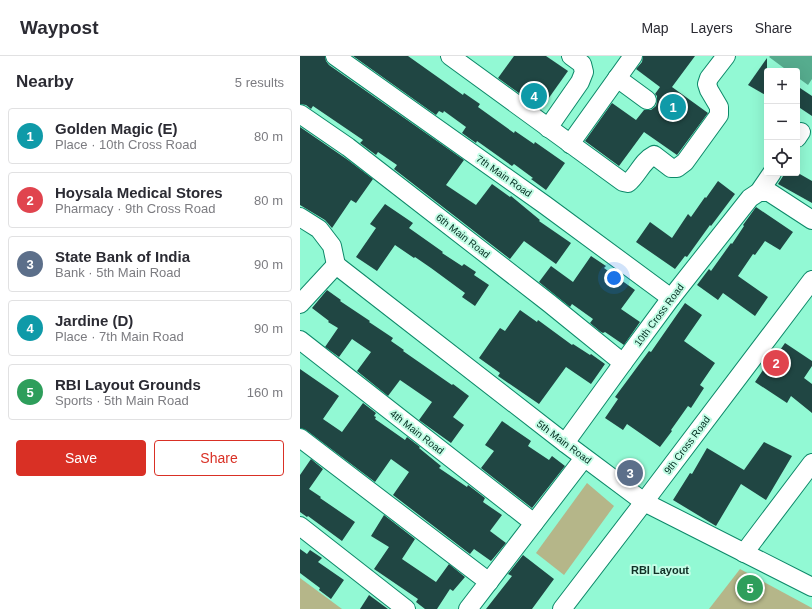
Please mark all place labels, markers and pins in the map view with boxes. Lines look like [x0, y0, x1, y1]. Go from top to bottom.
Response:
pin: 4 [521, 81, 547, 111]
pin: 1 [660, 92, 686, 122]
pin: 2 [763, 348, 789, 378]
pin: 3 [617, 458, 643, 488]
pin: 5 [737, 573, 763, 603]

